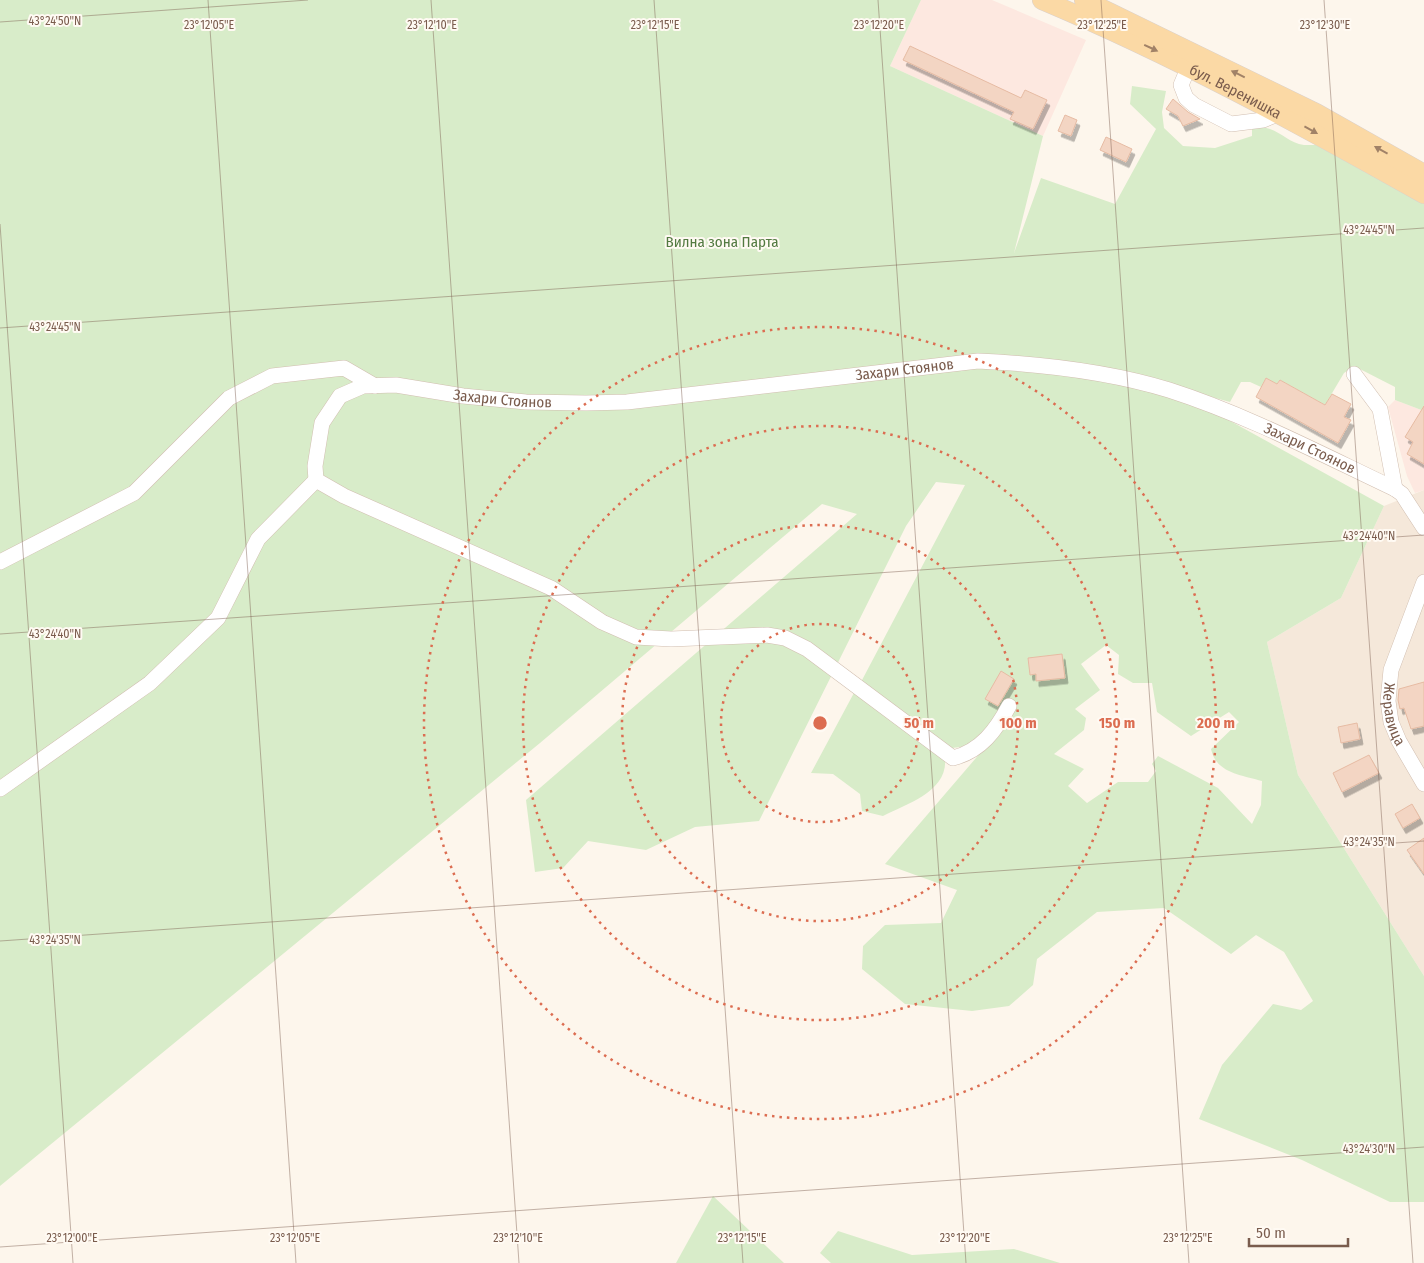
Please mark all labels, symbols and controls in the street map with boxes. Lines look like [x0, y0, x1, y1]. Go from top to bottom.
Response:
text: 43°24'50"N [29, 14, 81, 28]
text: 23°12'05"E [184, 18, 234, 32]
text: 23°12'10"E [407, 18, 457, 32]
text: 23°12'15"E [631, 18, 680, 32]
text: 23°12'20"E [854, 18, 905, 32]
text: 23°12'25"E [1077, 18, 1127, 32]
text: 23°12'30"E [1300, 18, 1351, 32]
one-way arrow [1144, 44, 1158, 52]
street label: бул. Веренишка [1187, 60, 1284, 123]
one-way arrow [1231, 70, 1245, 78]
one-way arrow [1304, 126, 1317, 135]
one-way arrow [1375, 145, 1388, 154]
text: 43°24'45"N [1343, 223, 1395, 237]
park label: Вилна зона Парта [665, 233, 779, 251]
text: 43°24'45"N [29, 320, 81, 334]
street label: Захари Стоянов [854, 355, 955, 384]
street label: Захари Стоянов [452, 386, 552, 411]
street label: Захари Стоянов [1261, 419, 1358, 478]
text: 43°24'40"N [1343, 529, 1395, 543]
text: 43°24'40"N [29, 627, 81, 641]
street label: Жеравица [1379, 682, 1409, 749]
centre of rings [811, 714, 829, 732]
text: 50 m [904, 714, 934, 732]
text: 100 m [999, 714, 1037, 732]
text: 150 m [1099, 714, 1135, 732]
text: 200 m [1196, 714, 1235, 732]
text: 43°24'35"N [1343, 835, 1395, 849]
text: 43°24'35"N [29, 933, 81, 947]
text: 43°24'30"N [1343, 1142, 1395, 1156]
scale bar [1249, 1216, 1348, 1248]
text: 50 m [1256, 1224, 1286, 1242]
text: 23°12'00"E [46, 1231, 98, 1245]
text: 23°12'05"E [270, 1231, 320, 1245]
text: 23°12'10"E [493, 1231, 543, 1245]
text: 23°12'15"E [718, 1231, 767, 1245]
text: 23°12'20"E [940, 1231, 991, 1245]
text: 23°12'25"E [1163, 1231, 1213, 1245]

